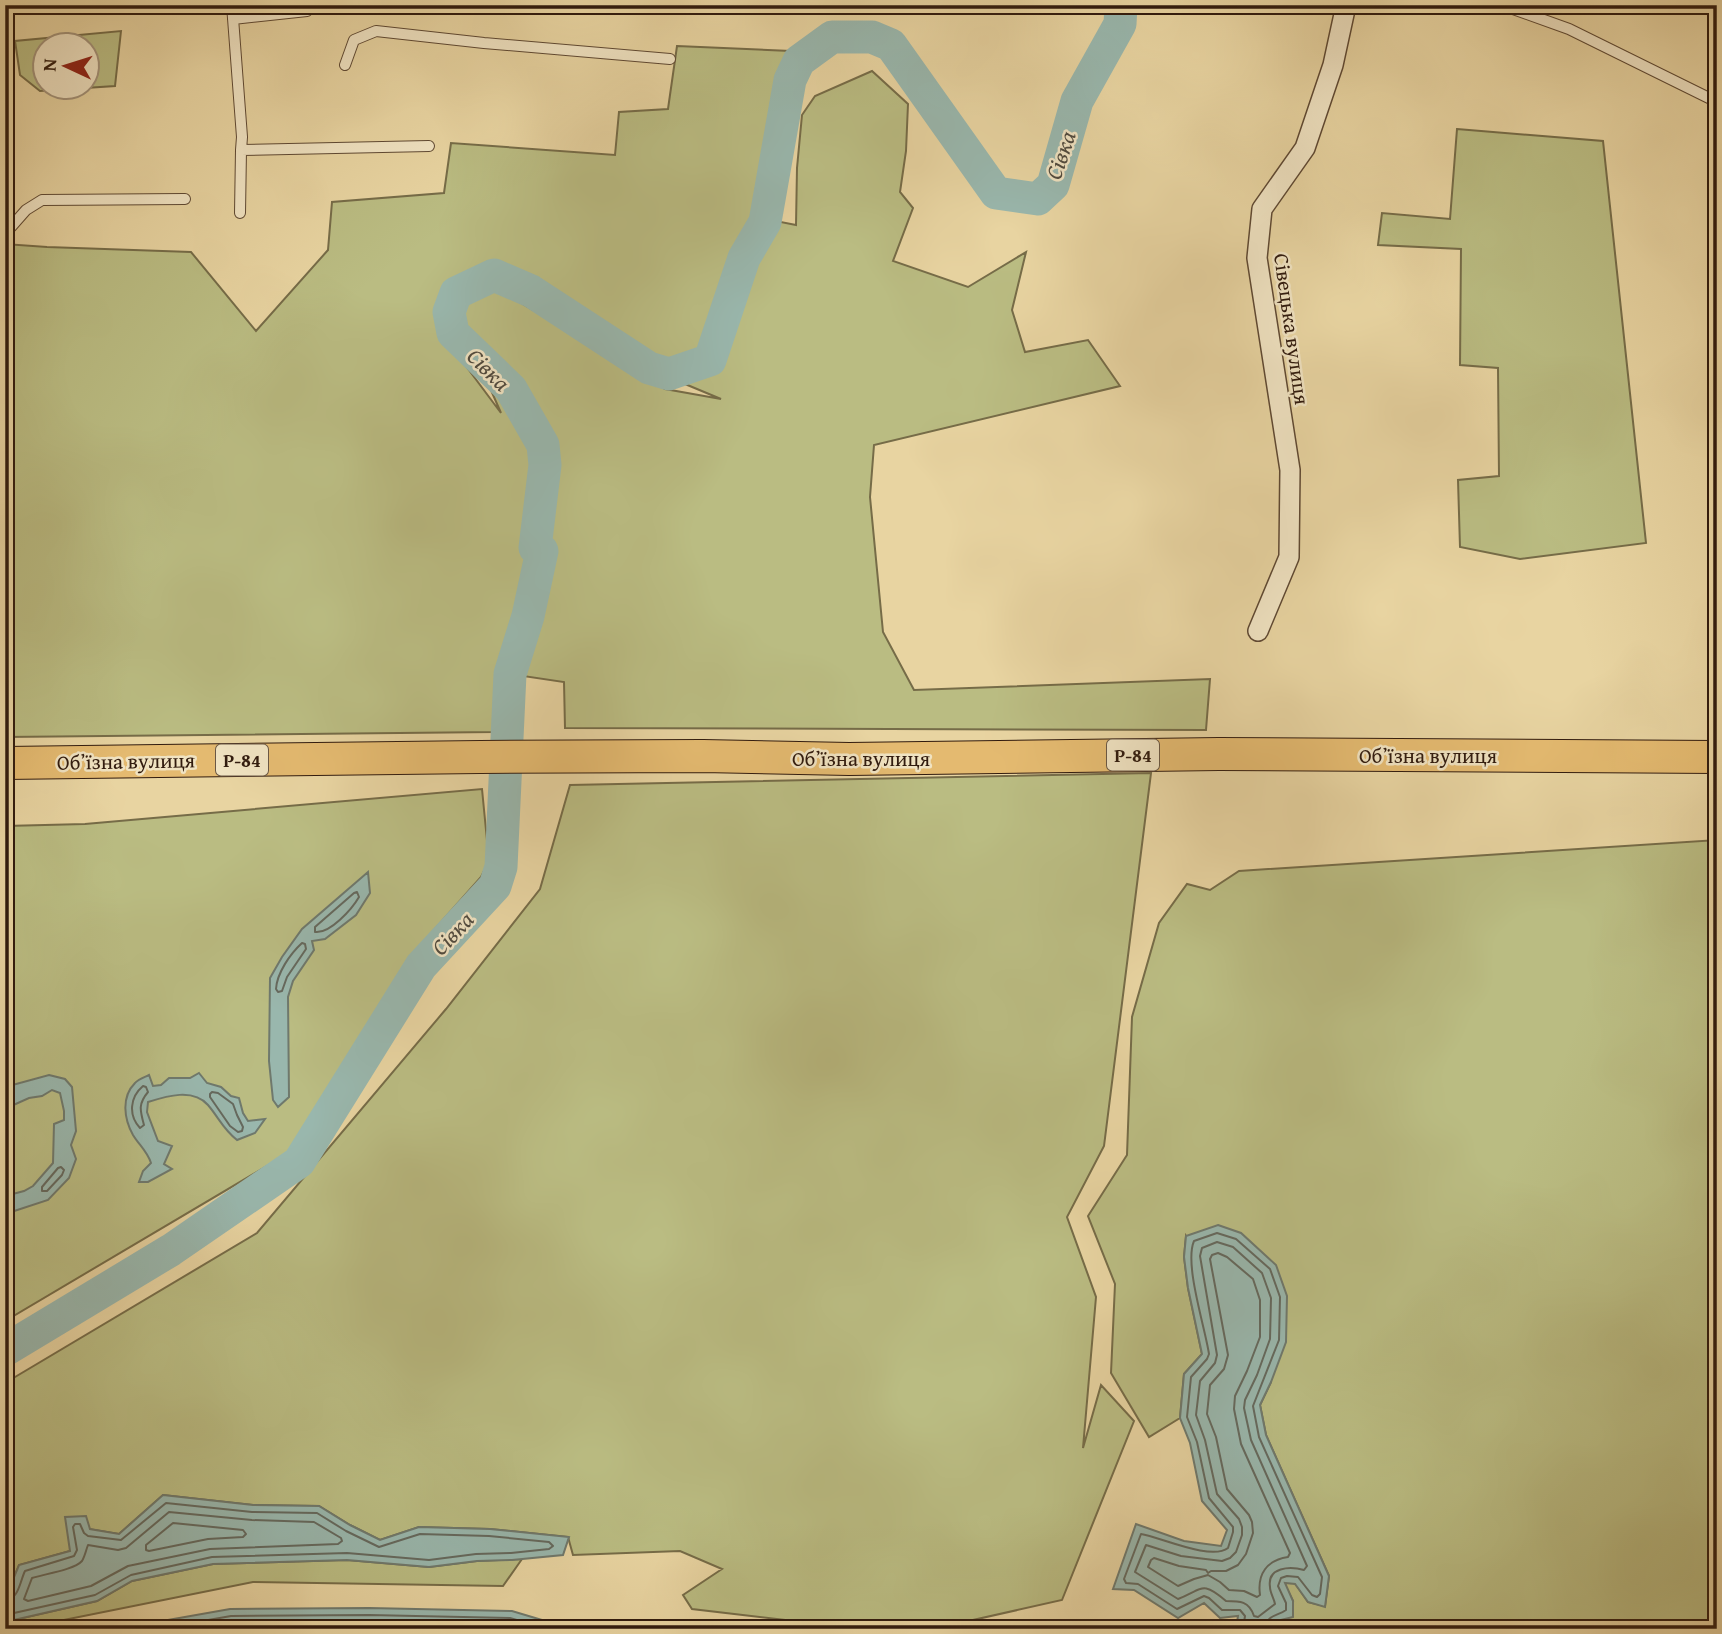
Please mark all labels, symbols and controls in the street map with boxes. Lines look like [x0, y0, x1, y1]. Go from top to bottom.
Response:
north arrow [32, 32, 102, 102]
text: N [35, 57, 63, 72]
water label: Сівка [1036, 126, 1084, 184]
street label: Сівецька вулиця [1266, 251, 1318, 407]
water label: Сівка [460, 340, 518, 398]
road number: Р-84 [1107, 740, 1159, 770]
street label: Обʼїзна вулиця [1359, 740, 1497, 771]
street label: Обʼїзна вулиця [792, 743, 930, 774]
street label: Обʼїзна вулиця [57, 744, 196, 778]
road number: Р-84 [216, 744, 268, 776]
water label: Сівка [423, 903, 481, 962]

